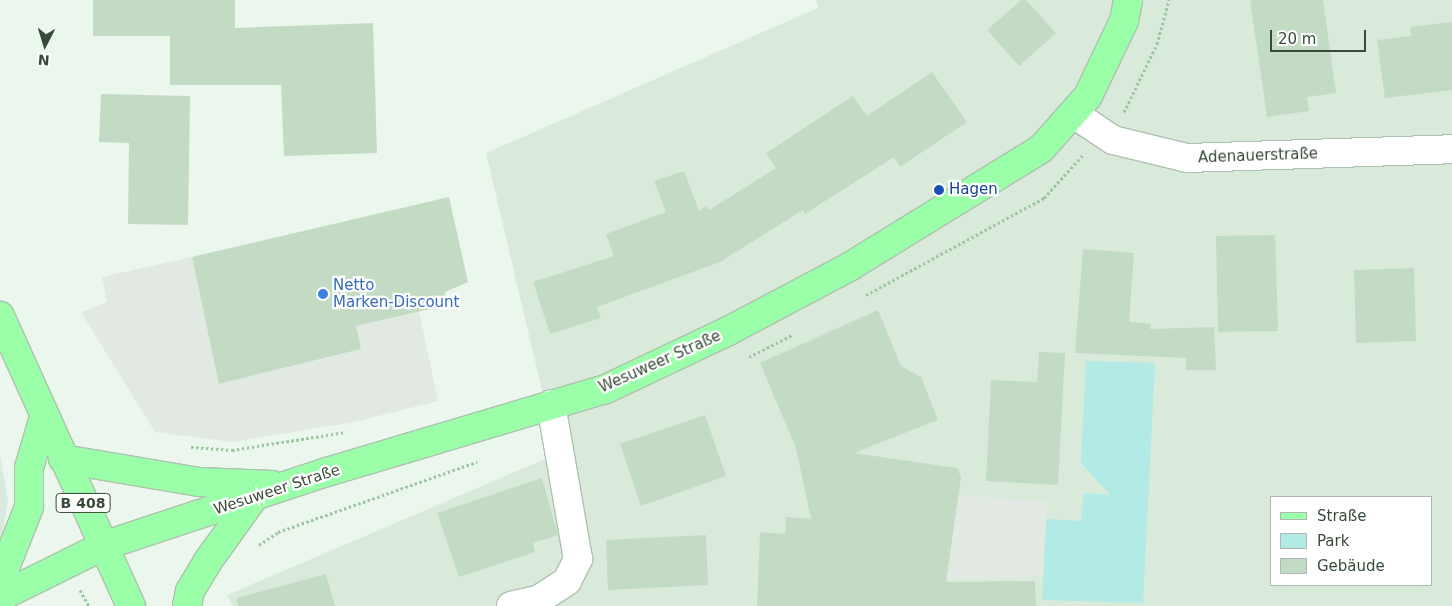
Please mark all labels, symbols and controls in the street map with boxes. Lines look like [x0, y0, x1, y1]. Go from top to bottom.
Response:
north arrow [20, 20, 70, 70]
scale bar [1272, 20, 1368, 52]
text: 20 m [1278, 30, 1316, 48]
text: N [37, 51, 50, 68]
street label: Adenauerstraße [1198, 145, 1318, 167]
place label: Hagen [949, 181, 998, 199]
marker: Hagen [933, 184, 945, 196]
place label: Netto Marken-Discount [333, 276, 459, 311]
marker: Netto Marken-Discount [317, 288, 329, 300]
street label: Wesuweer Straße [596, 327, 724, 397]
street label: Wesuweer Straße [212, 461, 342, 519]
road number: B 408 [56, 492, 110, 514]
legend [1270, 496, 1432, 586]
text: Straße [1317, 507, 1366, 525]
text: Park [1317, 532, 1349, 550]
text: Gebäude [1317, 557, 1385, 575]

